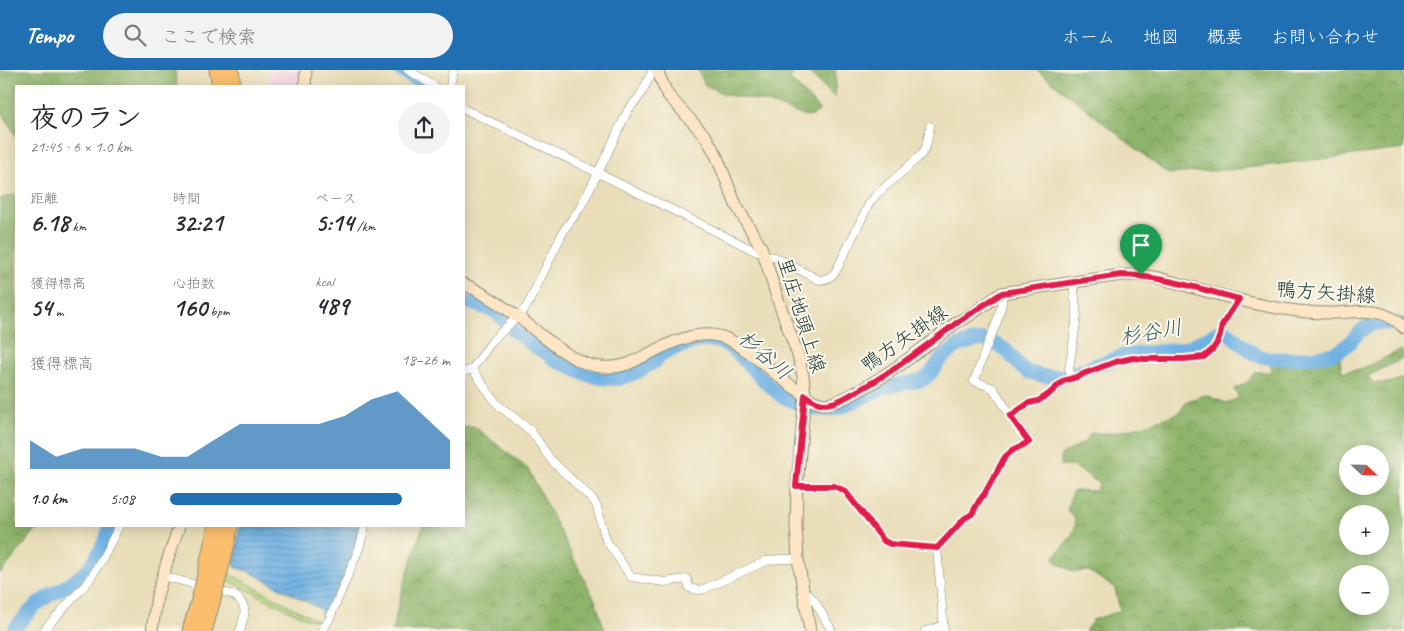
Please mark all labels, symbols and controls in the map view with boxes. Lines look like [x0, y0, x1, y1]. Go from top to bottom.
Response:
search box [103, 13, 453, 58]
text: Tempo [25, 20, 73, 50]
icon: search [121, 21, 149, 49]
text: ここで検索 [161, 25, 256, 49]
text: ホーム [1062, 26, 1115, 48]
text: 地図 [1143, 26, 1179, 48]
text: 概要 [1207, 26, 1243, 48]
text: お問い合わせ [1271, 26, 1379, 48]
text: 夜のラン [30, 100, 142, 135]
button: share [398, 102, 450, 154]
text: 21:45 · 6 × 1.0 km [30, 137, 132, 157]
text: 距離 [30, 190, 58, 207]
text: 時間 [173, 190, 201, 207]
text: ペース [315, 190, 357, 207]
text: 6.18 [30, 207, 69, 239]
text: 32:21 [173, 207, 223, 239]
text: 5:14 [315, 207, 354, 239]
text: km [69, 218, 86, 235]
text: /km [354, 218, 375, 235]
pin [1120, 224, 1162, 275]
icon: arrive [1127, 231, 1155, 259]
street label: 里庄地頭上線 [772, 254, 831, 376]
text: kcal [315, 273, 334, 290]
text: 獲得標高 [30, 275, 86, 292]
text: 心拍数 [173, 275, 215, 292]
street label: 鴨方矢掛線 [1275, 277, 1377, 308]
text: 489 [315, 290, 349, 322]
text: 54 [30, 292, 52, 324]
text: 160 [173, 292, 207, 324]
street label: 鴨方矢掛線 [856, 299, 952, 377]
text: m [52, 303, 63, 320]
text: bpm [207, 303, 230, 320]
water label: 杉谷川 [1118, 314, 1184, 350]
water label: 杉谷川 [733, 325, 797, 385]
text: 18–26 m [401, 350, 450, 370]
text: 獲得標高 [30, 354, 94, 374]
north arrow [1339, 445, 1389, 495]
map controls [1339, 445, 1389, 615]
text: 1.0 km [30, 489, 67, 509]
text: 5:08 [110, 489, 135, 509]
button: + [1339, 505, 1389, 555]
button: − [1339, 565, 1389, 615]

